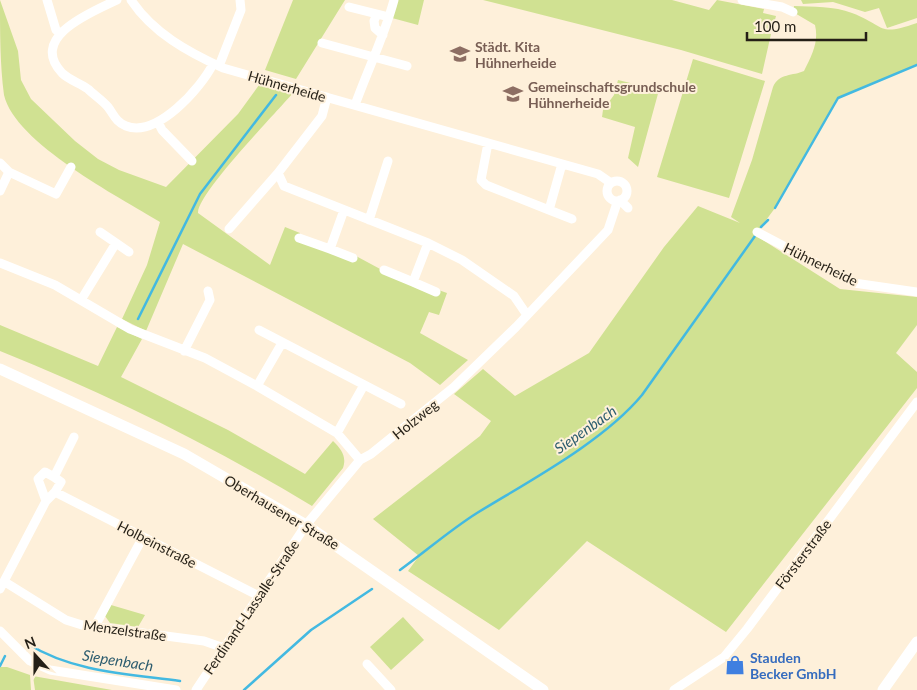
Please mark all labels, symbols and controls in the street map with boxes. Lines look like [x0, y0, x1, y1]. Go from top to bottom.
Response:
scale bar [747, 10, 866, 42]
text: 100 m [754, 17, 796, 35]
place label: Städt. Kita Hühnerheide [475, 38, 557, 71]
school or university icon: Städt. Kita Hühnerheide [449, 43, 471, 65]
street label: Hühnerheide [246, 67, 328, 105]
place label: Gemeinschaftsgrundschule Hühnerheide [528, 78, 697, 111]
school or university icon: Gemeinschaftsgrundschule Hühnerheide [502, 83, 524, 105]
street label: Hühnerheide [781, 239, 861, 289]
street label: Holzweg [389, 396, 441, 442]
water label: Siepenbach [551, 401, 620, 457]
street label: Oberhausener Straße [222, 471, 342, 553]
street label: Försterstraße [771, 516, 835, 592]
street label: Holbeinstraße [115, 517, 199, 571]
street label: Ferdinand-Lassalle-Straße [200, 537, 302, 677]
street label: Menzelstraße [83, 616, 167, 644]
north arrow [10, 630, 60, 680]
text: N [22, 633, 38, 652]
water label: Siepenbach [81, 646, 155, 674]
place label: Stauden Becker GmbH [750, 649, 837, 682]
shop icon: Stauden Becker GmbH [724, 654, 746, 676]

